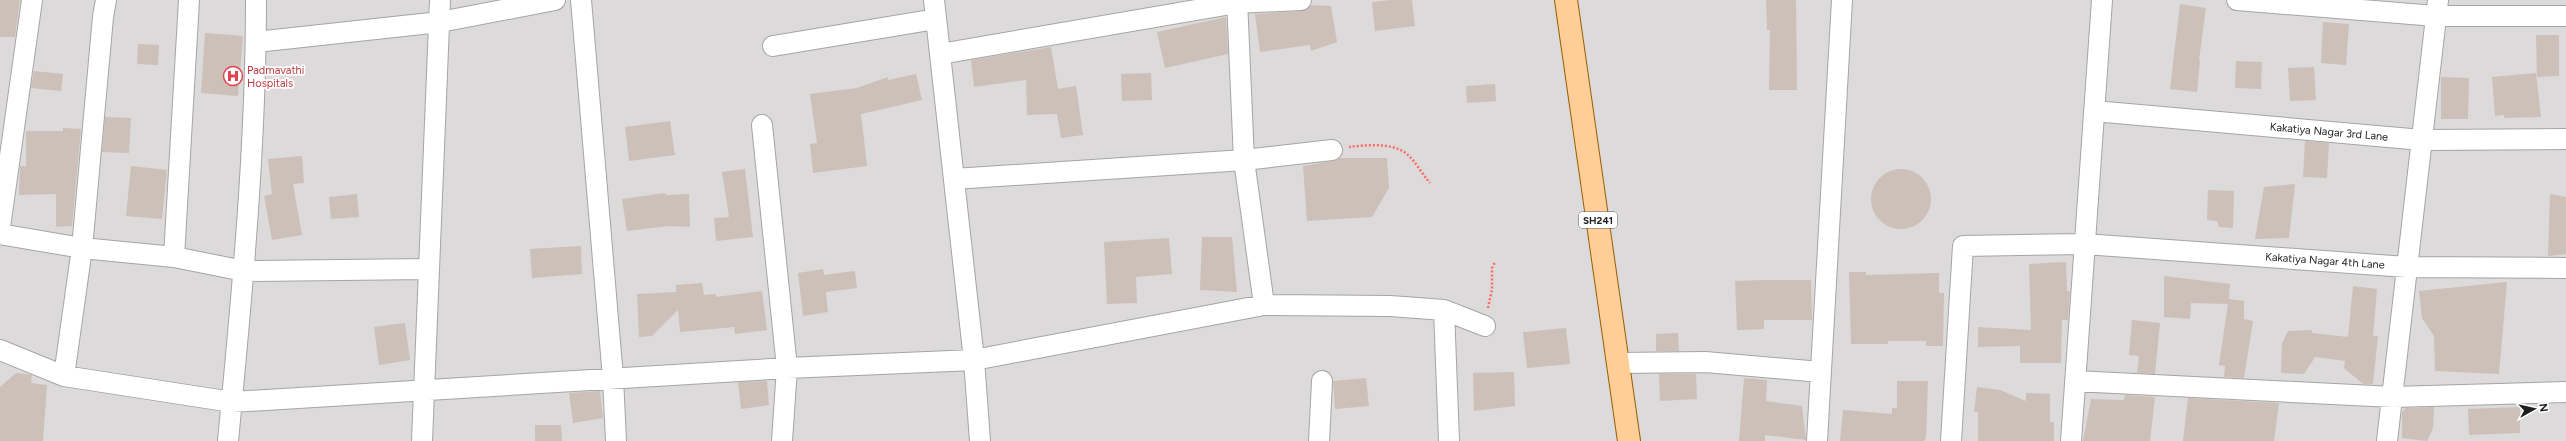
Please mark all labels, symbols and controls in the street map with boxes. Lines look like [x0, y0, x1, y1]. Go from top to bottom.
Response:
place label: Padmavathi Hospitals [247, 64, 304, 90]
hospital icon: Padmavathi Hospitals [222, 65, 244, 87]
street label: Kakatiya Nagar 3rd Lane [2269, 120, 2389, 144]
road number: SH241 [1579, 212, 1617, 228]
street label: Kakatiya Nagar 4th Lane [2265, 250, 2385, 272]
north arrow [2514, 389, 2554, 429]
text: N [2536, 403, 2550, 413]

